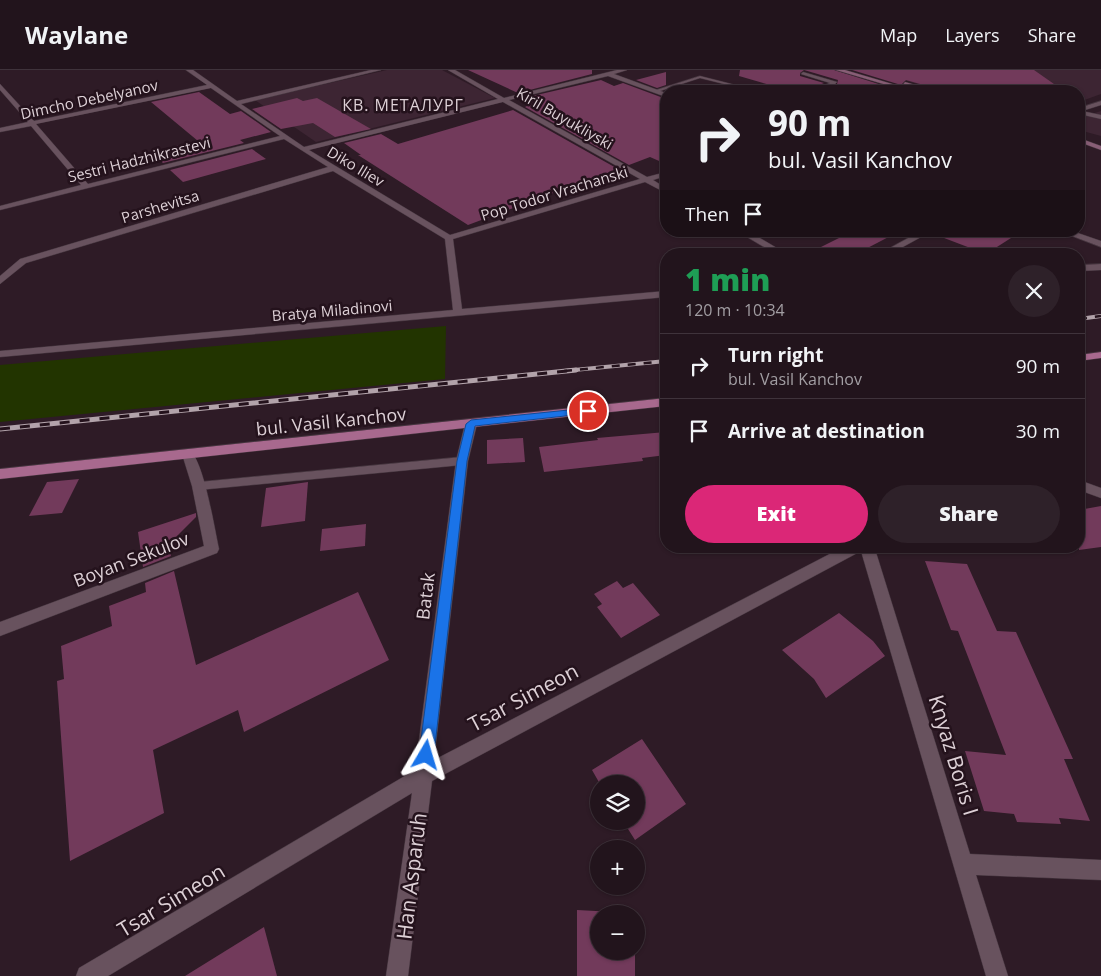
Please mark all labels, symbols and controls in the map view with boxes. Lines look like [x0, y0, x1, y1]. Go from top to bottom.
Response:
text: Waylane [25, 18, 128, 51]
text: Map [880, 23, 917, 47]
text: Layers [945, 23, 1000, 47]
text: Share [1028, 23, 1076, 47]
street label: Dimcho Debelyanov [18, 75, 160, 123]
street label: Kiril Buyukliyski [513, 82, 617, 154]
district label: КВ. МЕТАЛУРГ [342, 94, 464, 116]
text: 90 m [768, 99, 851, 146]
icon: right [685, 105, 750, 170]
street label: Sestri Hadzhikrastevi [66, 132, 212, 186]
street label: Diko Iliev [324, 141, 389, 191]
text: bul. Vasil Kanchov [768, 144, 952, 174]
street label: Pop Todor Vrachanski [478, 161, 630, 225]
street label: Parshevitsa [119, 185, 201, 227]
icon: arrive [739, 200, 767, 228]
text: Then [685, 201, 729, 227]
text: 1 min [685, 259, 770, 300]
button: close [1008, 265, 1060, 317]
street label: Bratya Miladinovi [271, 295, 393, 325]
text: 120 m · 10:34 [685, 299, 785, 321]
text: Turn right [728, 342, 823, 368]
icon: right [685, 352, 713, 380]
text: 90 m [1016, 353, 1060, 379]
text: bul. Vasil Kanchov [728, 368, 862, 390]
pin [567, 390, 609, 432]
icon: arrive [574, 397, 602, 425]
street label: bul. Vasil Kanchov [255, 401, 407, 441]
icon: arrive [685, 417, 713, 445]
text: Arrive at destination [728, 418, 925, 444]
text: 30 m [1016, 418, 1060, 444]
button: Exit [685, 485, 868, 543]
button: Share [878, 485, 1060, 543]
street label: Boyan Sekulov [70, 526, 192, 592]
street label: Batak [410, 570, 440, 621]
street label: Tsar Simeon [463, 656, 583, 738]
street label: Knyaz Boris I [922, 691, 986, 819]
position arrow [399, 728, 451, 780]
map controls [590, 775, 645, 960]
button: layers [590, 775, 645, 830]
street label: Han Asparuh [389, 811, 433, 941]
button: + [590, 840, 645, 895]
street label: Tsar Simeon [112, 857, 230, 943]
button: − [590, 905, 645, 960]

